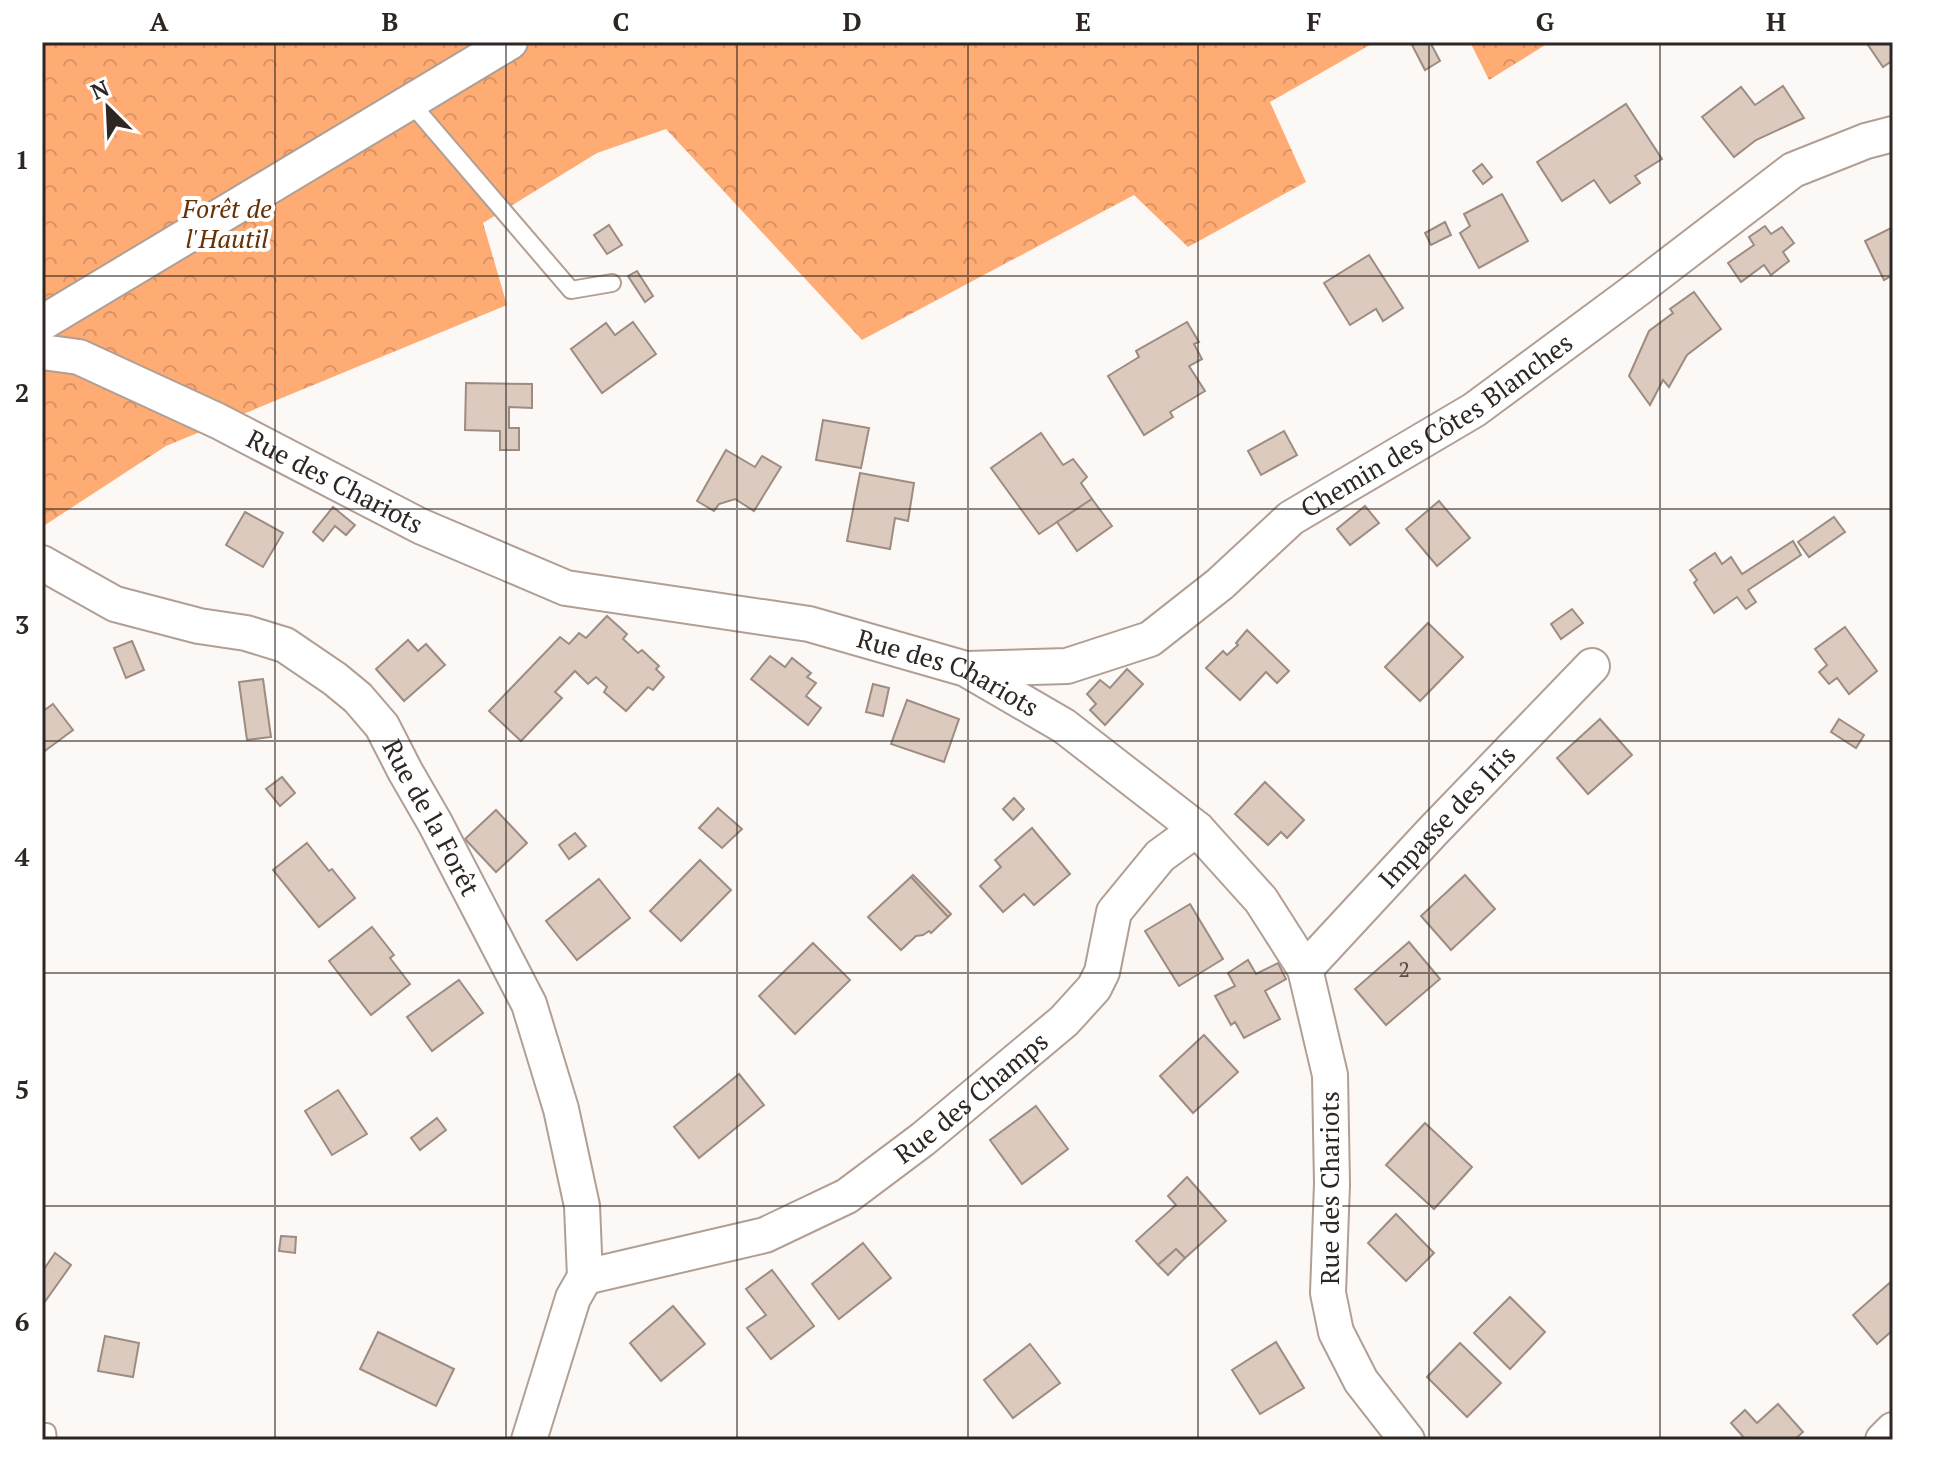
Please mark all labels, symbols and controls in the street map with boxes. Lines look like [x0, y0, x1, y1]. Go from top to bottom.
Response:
text: A [150, 4, 169, 38]
text: B [382, 4, 398, 38]
text: C [613, 4, 629, 38]
text: D [842, 4, 862, 38]
text: E [1075, 4, 1091, 38]
text: F [1307, 4, 1322, 38]
text: G [1536, 4, 1555, 38]
text: H [1766, 4, 1786, 38]
north arrow [68, 68, 148, 148]
text: N [86, 73, 113, 106]
text: 1 [15, 142, 29, 176]
park label: Forêt de l'Hautil [181, 191, 272, 255]
street label: Chemin des Côtes Blanches [1294, 325, 1579, 525]
text: 2 [15, 375, 29, 409]
street label: Rue des Chariots [241, 421, 429, 541]
text: 3 [15, 607, 29, 641]
street label: Rue des Chariots [853, 621, 1045, 724]
street label: Rue de la Forêt [376, 733, 488, 902]
street label: Impasse des Iris [1370, 738, 1522, 895]
text: 4 [15, 839, 30, 873]
house number: 2 [1398, 954, 1410, 983]
street label: Rue des Champs [887, 1024, 1055, 1171]
text: 5 [15, 1072, 29, 1106]
street label: Rue des Chariots [1312, 1091, 1346, 1285]
text: 6 [15, 1304, 29, 1338]

